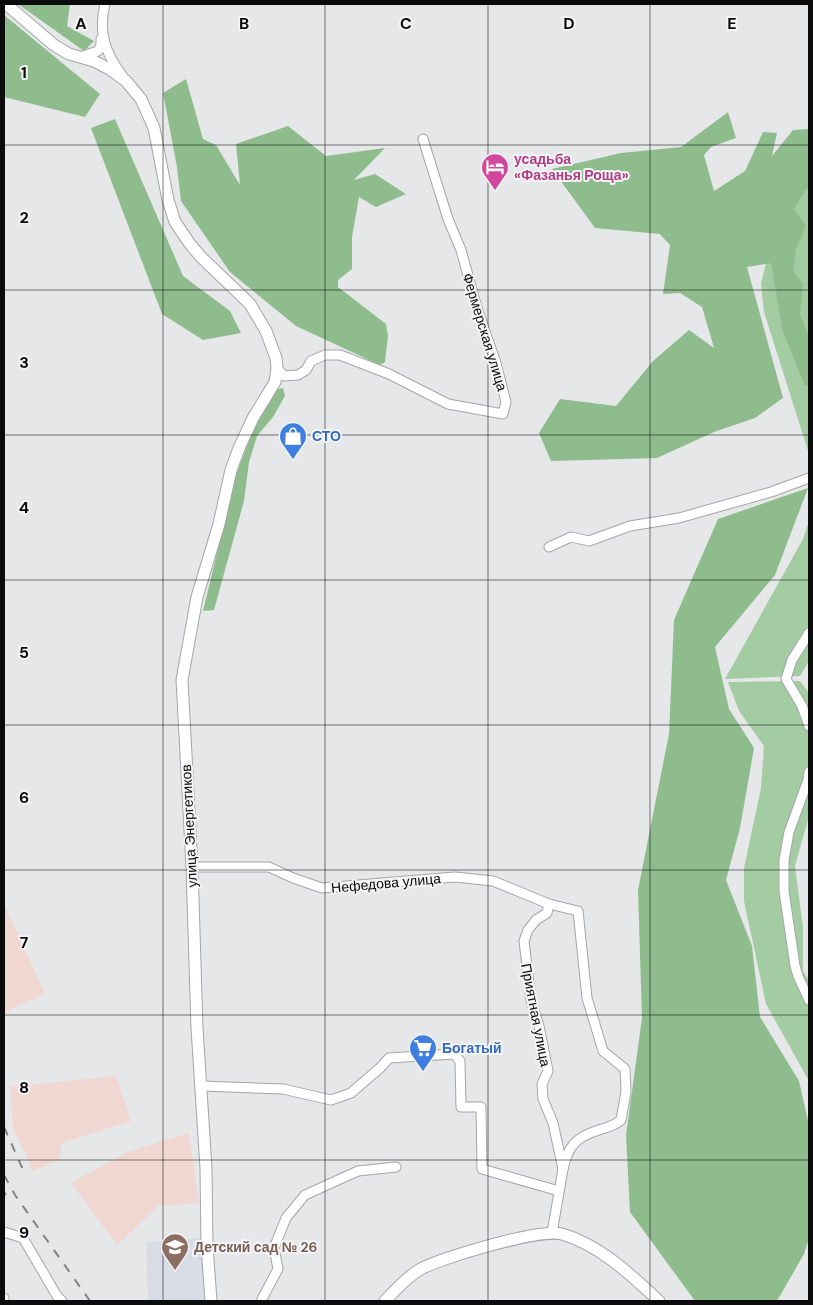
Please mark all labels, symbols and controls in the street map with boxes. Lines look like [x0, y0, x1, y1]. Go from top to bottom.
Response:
text: A [75, 13, 87, 34]
text: B [239, 13, 249, 34]
text: C [400, 13, 412, 34]
text: D [563, 13, 575, 34]
text: E [727, 13, 737, 34]
text: 1 [21, 62, 27, 83]
place label: усадьба «Фазанья Роща» [514, 150, 629, 184]
hotel icon: усадьба «Фазанья Роща» [480, 152, 510, 191]
text: 2 [19, 207, 29, 228]
street label: Фермерская улица [458, 271, 512, 393]
text: 3 [19, 352, 29, 373]
shop icon: СТО [278, 421, 308, 460]
place label: СТО [312, 427, 341, 445]
text: 4 [19, 497, 29, 518]
text: 5 [19, 642, 29, 663]
street label: улица Энергетиков [177, 764, 201, 888]
text: 6 [19, 787, 29, 808]
street label: Нефедова улица [330, 869, 442, 897]
text: 7 [20, 932, 29, 953]
street label: Приятная улица [517, 962, 555, 1068]
supermarket icon: Богатый [408, 1033, 438, 1072]
place label: Богатый [442, 1039, 502, 1057]
text: 8 [19, 1077, 29, 1098]
text: 9 [19, 1222, 29, 1243]
school or university icon: Детский сад № 26 [160, 1232, 190, 1271]
place label: Детский сад № 26 [194, 1238, 318, 1256]

